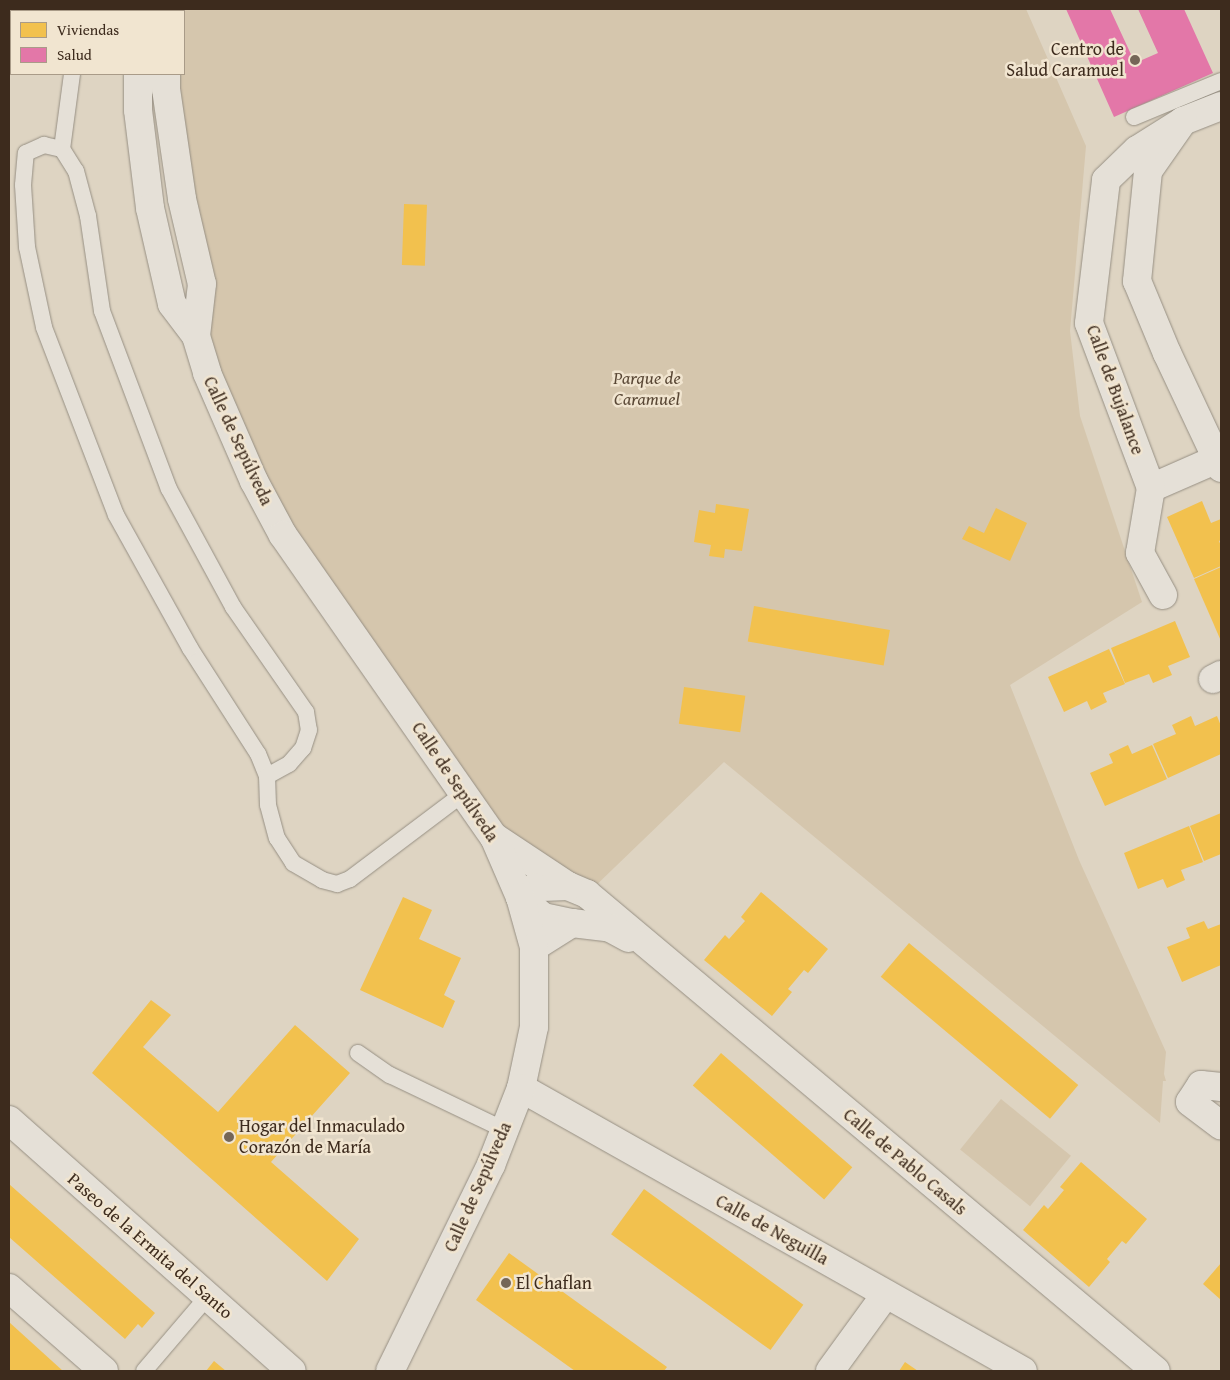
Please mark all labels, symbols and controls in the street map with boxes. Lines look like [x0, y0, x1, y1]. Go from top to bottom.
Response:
legend [10, 10, 185, 75]
text: Viviendas [57, 19, 119, 40]
place label: Centro de Salud Caramuel [1006, 39, 1124, 82]
text: Salud [57, 44, 92, 65]
marker: Centro de Salud Caramuel [1128, 53, 1142, 67]
street label: Calle de Bujalance [1082, 322, 1148, 458]
park label: Parque de Caramuel [613, 368, 681, 410]
street label: Calle de Sepúlveda [199, 373, 277, 509]
street label: Calle de Sepúlveda [407, 718, 503, 846]
street label: Calle de Pablo Casals [839, 1104, 971, 1220]
place label: Hogar del Inmaculado Corazón de María [239, 1116, 405, 1158]
street label: Calle de Sepúlveda [440, 1119, 516, 1255]
marker: Hogar del Inmaculado Corazón de María [223, 1131, 235, 1143]
street label: Paseo de la Ermita del Santo [63, 1168, 237, 1324]
street label: Calle de Neguilla [712, 1190, 832, 1270]
place label: El Chaflan [516, 1272, 592, 1294]
marker: El Chaflan [500, 1277, 512, 1289]

